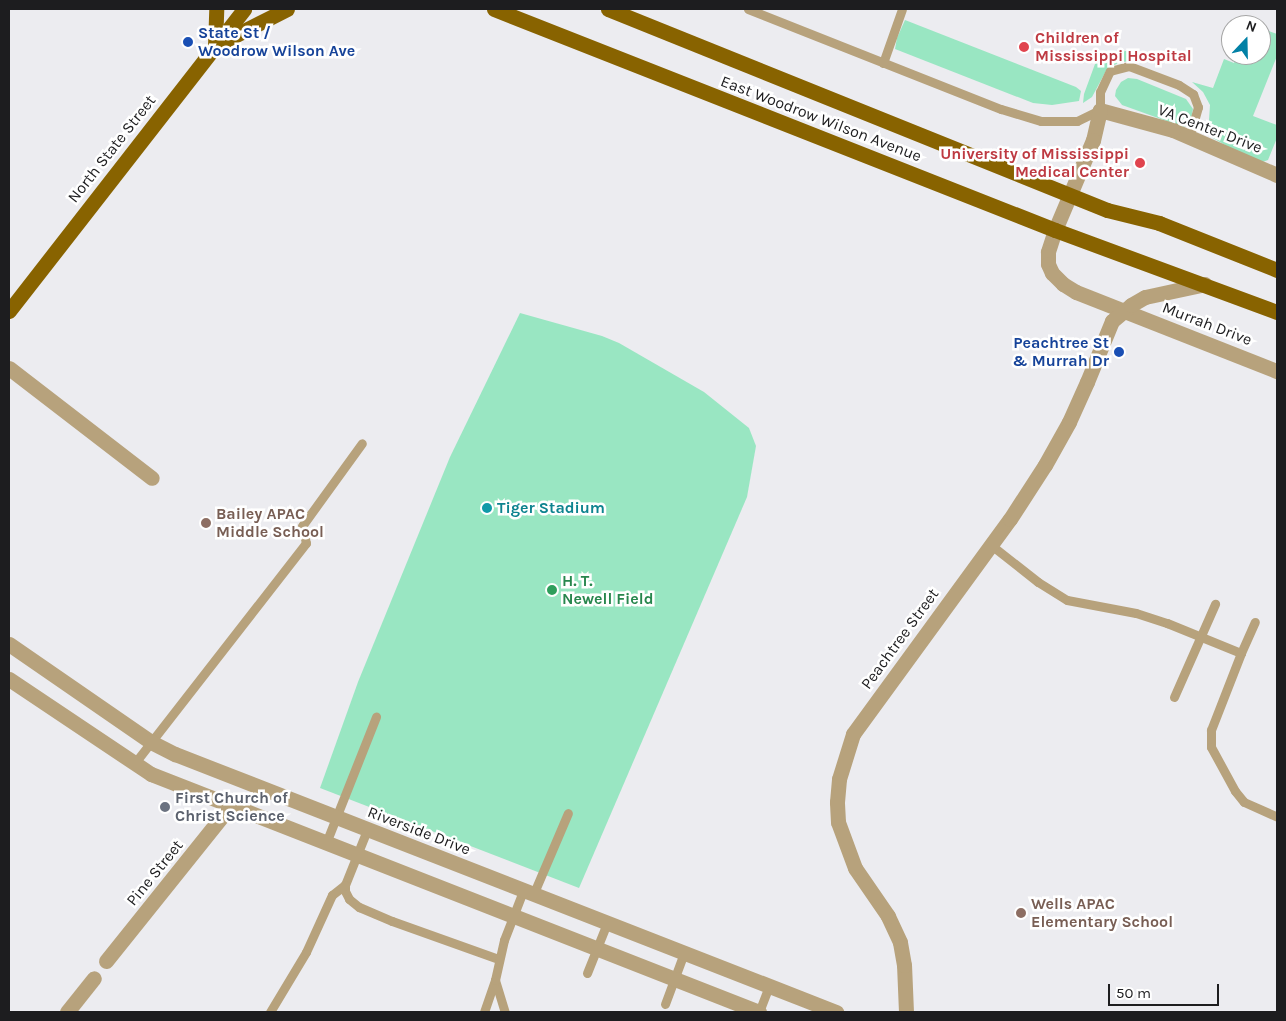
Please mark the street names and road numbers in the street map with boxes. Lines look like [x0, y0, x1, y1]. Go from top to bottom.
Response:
street label: East Woodrow Wilson Avenue [718, 72, 924, 166]
street label: North State Street [64, 91, 160, 207]
street label: VA Center Drive [1155, 100, 1265, 158]
street label: Murrah Drive [1159, 298, 1255, 350]
street label: Peachtree Street [857, 585, 943, 693]
street label: Riverside Drive [365, 803, 473, 859]
street label: Pine Street [123, 836, 187, 910]

